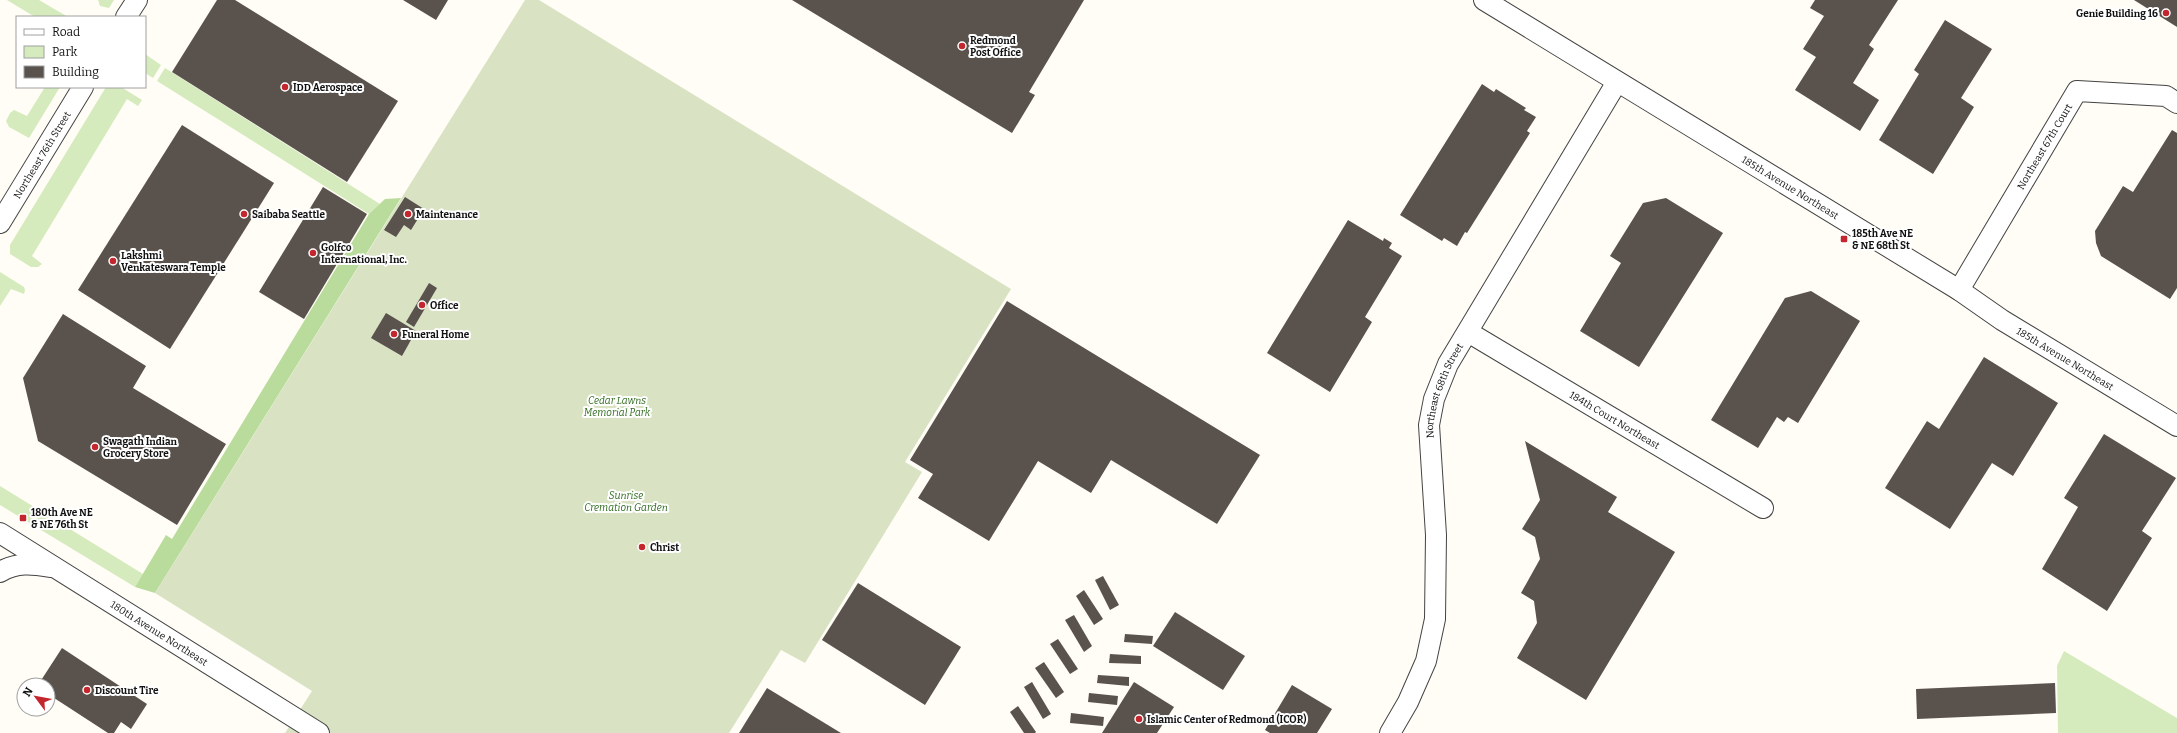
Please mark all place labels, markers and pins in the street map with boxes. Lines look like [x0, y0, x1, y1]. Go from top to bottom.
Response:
place label: Genie Building 16 [2076, 8, 2158, 20]
marker: Genie Building 16 [2161, 8, 2171, 18]
place label: Redmond Post Office [970, 35, 1021, 59]
marker: Redmond Post Office [957, 41, 967, 51]
marker: IDD Aerospace [280, 82, 290, 92]
place label: IDD Aerospace [293, 82, 363, 94]
marker: Saibaba Seattle [239, 209, 249, 219]
place label: Saibaba Seattle [252, 209, 325, 221]
marker: Maintenance [403, 209, 413, 219]
place label: Maintenance [416, 209, 479, 221]
place label: 185th Ave NE & NE 68th St [1852, 228, 1913, 252]
marker: 185th Ave NE & NE 68th St [1839, 234, 1849, 244]
place label: Golfco International, Inc. [321, 242, 407, 266]
marker: Golfco International, Inc. [308, 248, 318, 258]
place label: Lakshmi Venkateswara Temple [121, 250, 226, 274]
marker: Lakshmi Venkateswara Temple [108, 256, 118, 266]
marker: Office [417, 300, 427, 310]
place label: Office [430, 300, 459, 312]
marker: Funeral Home [389, 329, 399, 339]
place label: Funeral Home [402, 329, 470, 341]
place label: Swagath Indian Grocery Store [103, 436, 178, 460]
marker: Swagath Indian Grocery Store [90, 442, 100, 452]
place label: 180th Ave NE & NE 76th St [31, 507, 93, 531]
marker: 180th Ave NE & NE 76th St [18, 513, 28, 523]
marker: Christ [637, 542, 647, 552]
place label: Christ [650, 542, 679, 554]
marker: Discount Tire [82, 685, 92, 695]
place label: Discount Tire [95, 685, 159, 697]
place label: Islamic Center of Redmond (ICOR) [1147, 713, 1306, 726]
marker: Islamic Center of Redmond (ICOR) [1134, 714, 1144, 724]

